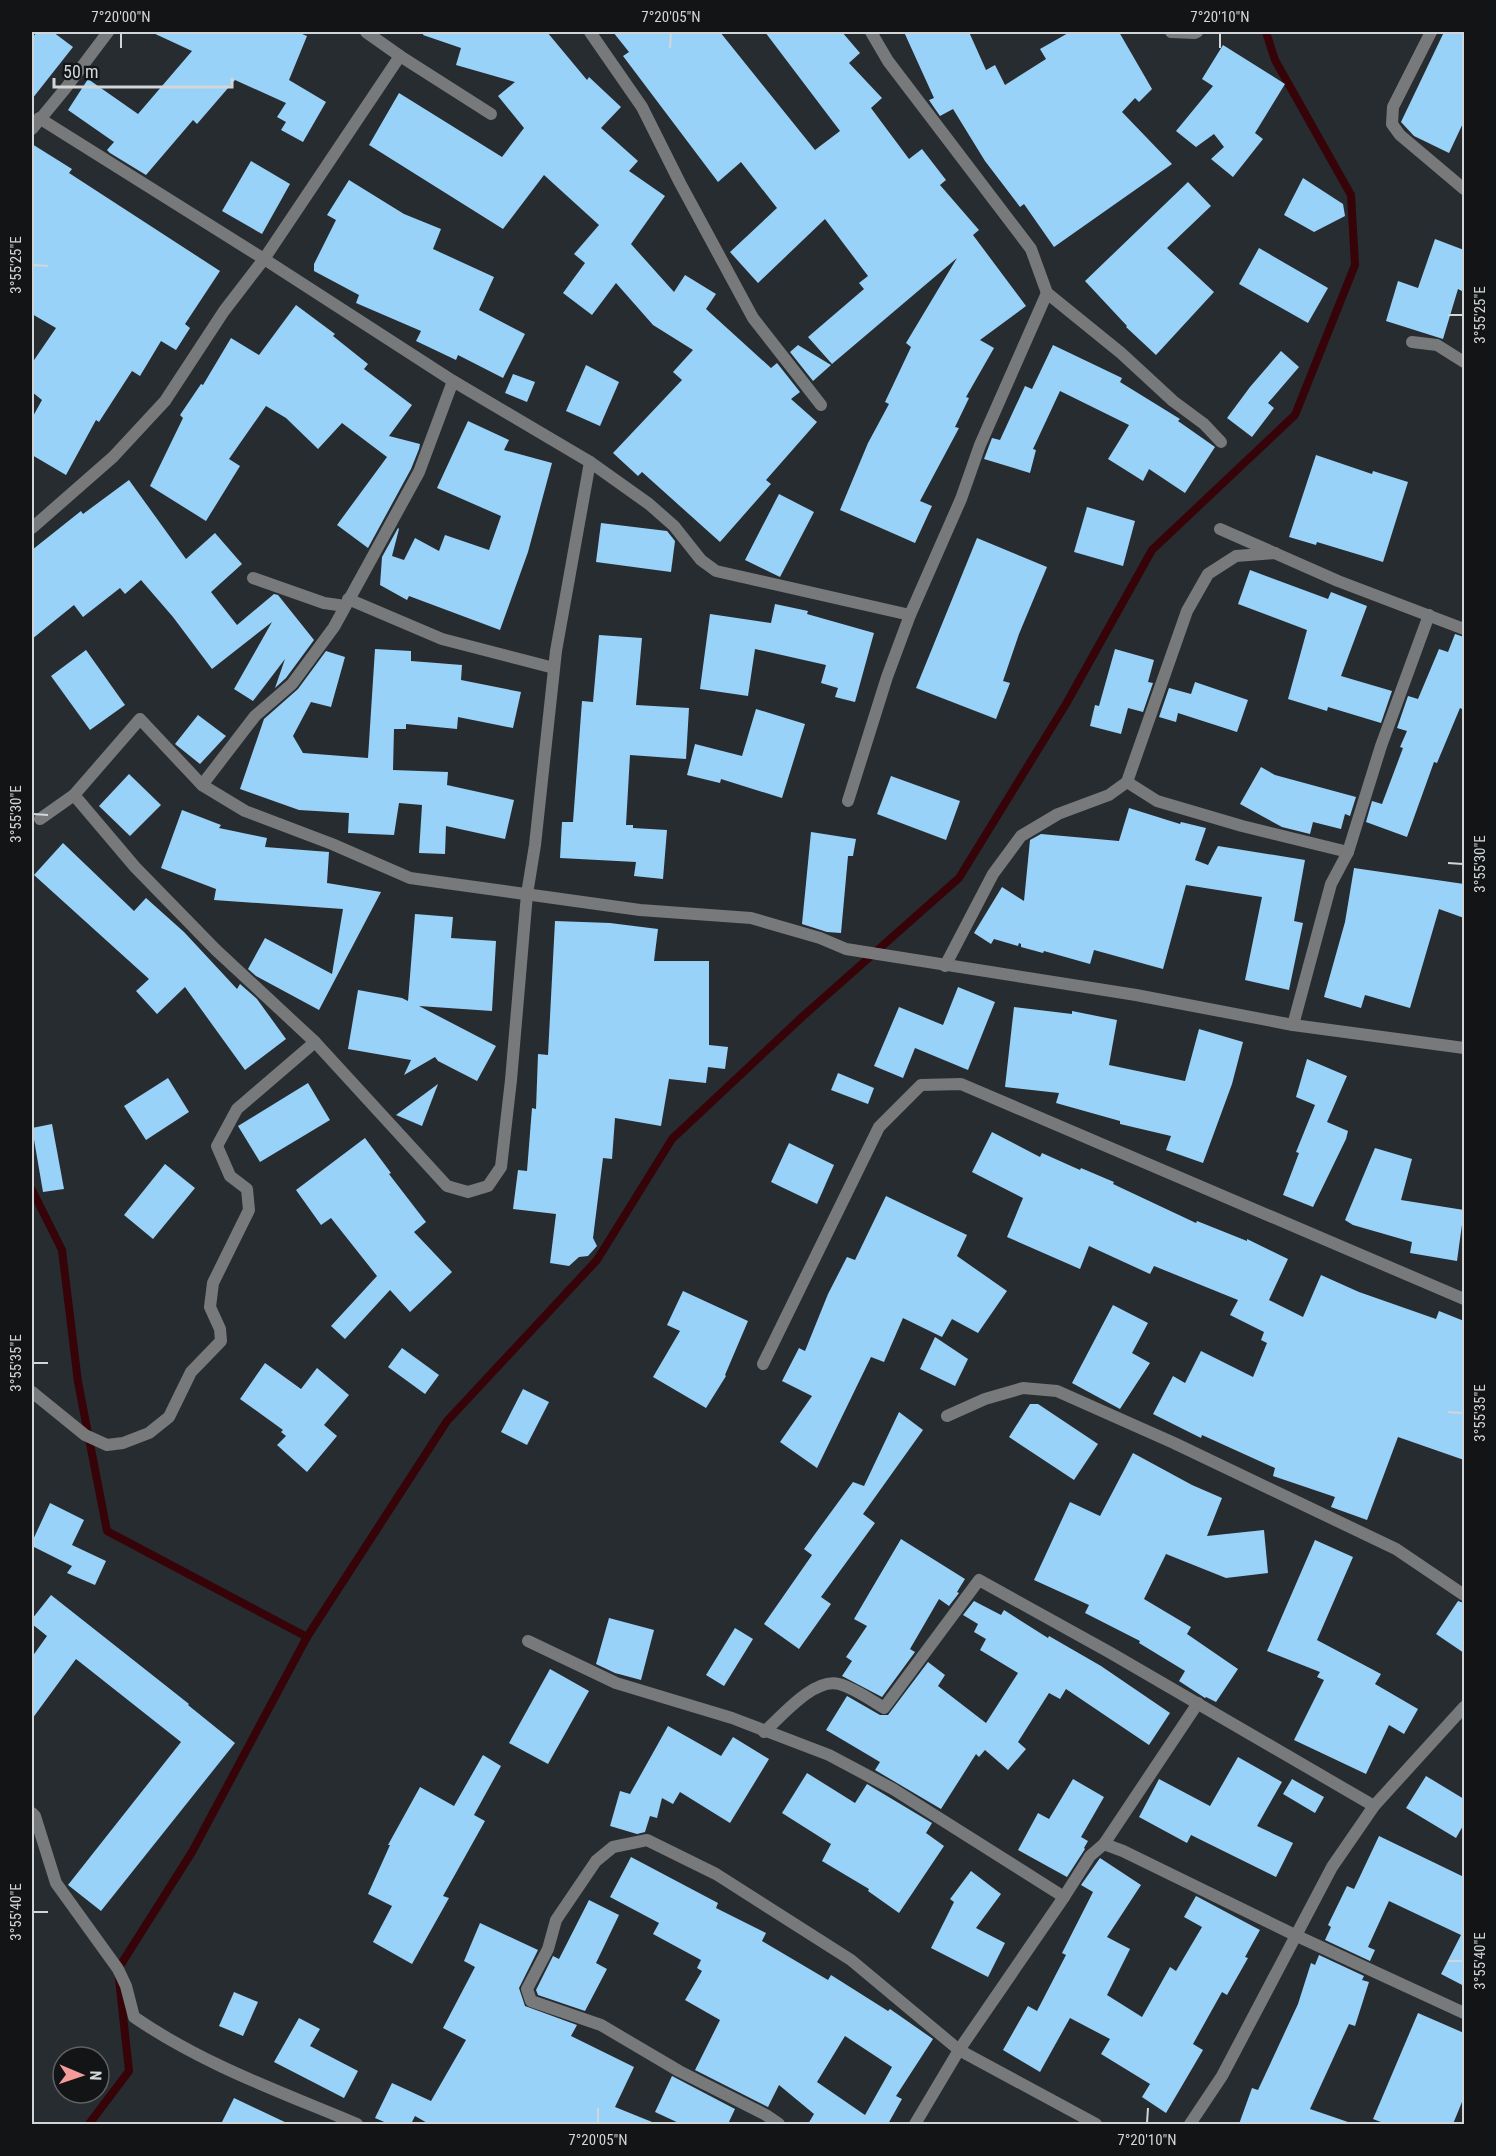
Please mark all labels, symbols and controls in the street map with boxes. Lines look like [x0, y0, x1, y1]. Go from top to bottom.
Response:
text: 7°20'00"N [91, 8, 151, 26]
text: 7°20'05"N [641, 8, 701, 26]
text: 7°20'10"N [1190, 8, 1250, 26]
scale bar [54, 51, 232, 89]
text: 50 m [63, 61, 98, 82]
text: 3°55'25"E [7, 236, 25, 294]
text: 3°55'25"E [1471, 286, 1489, 344]
text: 3°55'30"E [7, 785, 25, 843]
text: 3°55'30"E [1471, 835, 1489, 893]
text: 3°55'35"E [7, 1334, 25, 1392]
text: 3°55'35"E [1471, 1384, 1489, 1442]
text: 3°55'40"E [7, 1883, 25, 1941]
text: 3°55'40"E [1471, 1932, 1489, 1990]
north arrow [51, 2045, 111, 2105]
text: N [86, 2070, 105, 2081]
text: 7°20'05"N [568, 2131, 628, 2149]
text: 7°20'10"N [1117, 2131, 1177, 2149]

